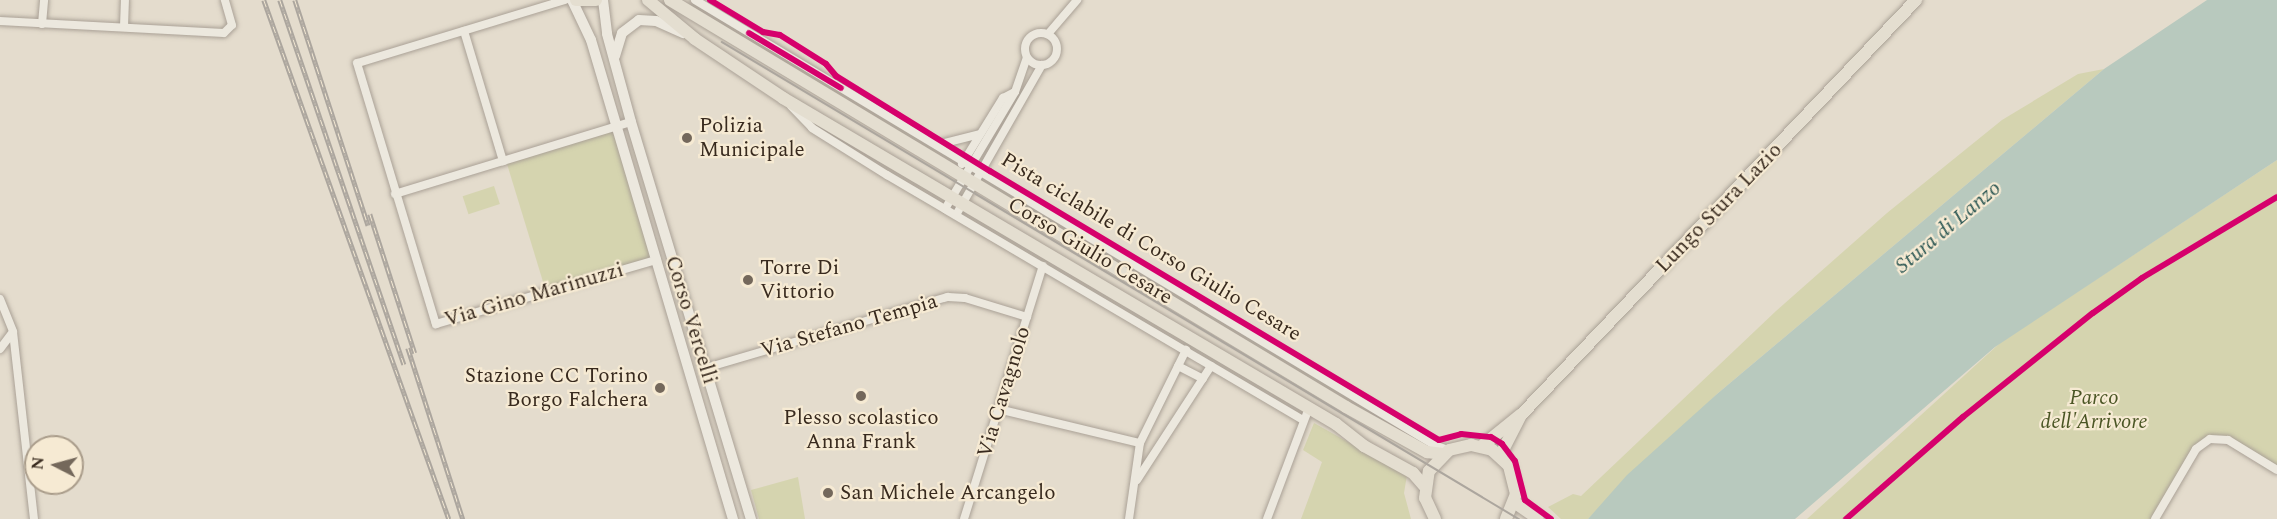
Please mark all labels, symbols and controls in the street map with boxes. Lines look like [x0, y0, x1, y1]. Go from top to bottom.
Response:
place label: Polizia Municipale [699, 113, 805, 163]
marker: Polizia Municipale [680, 131, 694, 145]
street label: Lungo Stura Lazio [1651, 138, 1787, 278]
street label: Pista ciclabile di Corso Giulio Cesare [996, 147, 1306, 347]
water label: Stura di Lanzo [1890, 175, 2006, 279]
street label: Corso Giulio Cesare [1003, 192, 1177, 310]
street label: Corso Vercelli [660, 253, 722, 387]
place label: Torre Di Vittorio [760, 255, 839, 305]
street label: Via Gino Marinuzzi [441, 257, 627, 333]
marker: Torre Di Vittorio [741, 273, 755, 287]
street label: Via Stefano Tempia [758, 289, 940, 363]
street label: Via Cavagnolo [972, 323, 1036, 461]
place label: Stazione CC Torino Borgo Falchera [465, 363, 648, 413]
marker: Stazione CC Torino Borgo Falchera [653, 381, 667, 395]
park label: Parco dell'Arrivore [2040, 385, 2148, 435]
marker: Plesso scolastico Anna Frank [854, 389, 868, 403]
place label: Plesso scolastico Anna Frank [783, 405, 939, 455]
north arrow [24, 435, 84, 495]
text: N [25, 456, 51, 471]
place label: San Michele Arcangelo [840, 480, 1056, 506]
marker: San Michele Arcangelo [821, 486, 835, 500]

